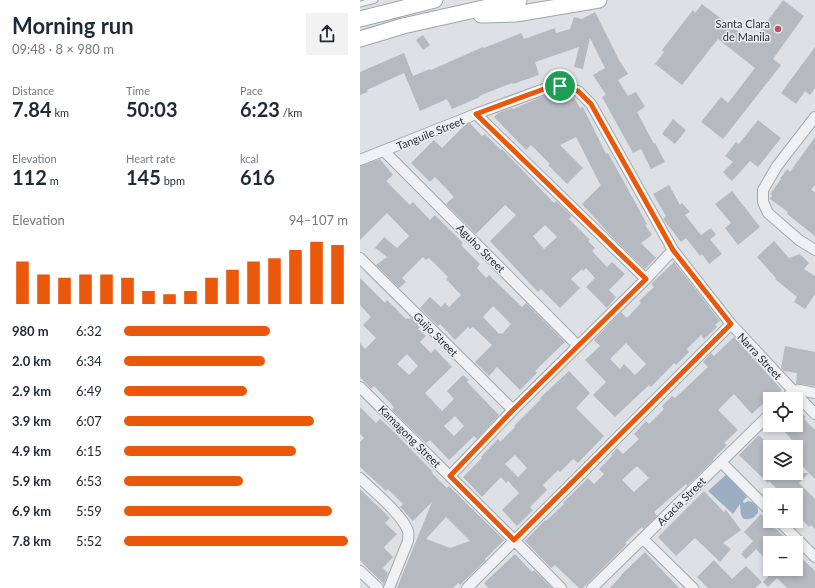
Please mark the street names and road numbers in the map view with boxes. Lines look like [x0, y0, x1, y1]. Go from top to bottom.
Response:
street label: Tanguile Street [394, 114, 466, 152]
street label: Aguho Street [454, 221, 508, 275]
street label: Guijo Street [411, 309, 461, 359]
street label: Narra Street [735, 330, 785, 382]
street label: Kamagong Street [376, 402, 444, 470]
street label: Acacia Street [654, 474, 708, 528]

